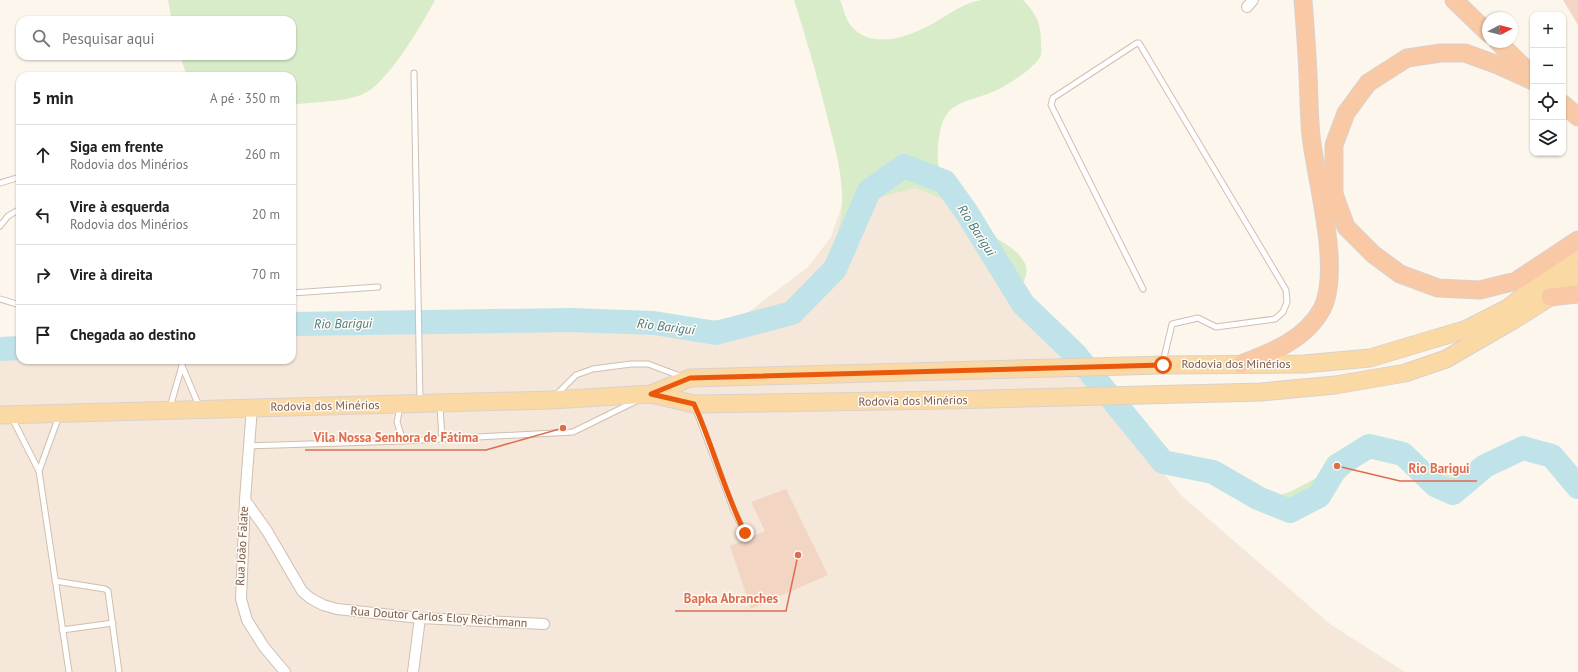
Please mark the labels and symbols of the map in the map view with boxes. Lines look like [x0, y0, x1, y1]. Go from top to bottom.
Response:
north arrow [1482, 12, 1518, 48]
water label: Rio Barigui [954, 201, 1000, 260]
water label: Rio Barigui [314, 314, 373, 333]
water label: Rio Barigui [636, 315, 697, 339]
route start [1154, 356, 1172, 374]
street label: Rodovia dos Minérios [1181, 356, 1291, 371]
street label: Rodovia dos Minérios [858, 392, 968, 409]
street label: Rodovia dos Minérios [270, 397, 380, 414]
callout: Vila Nossa Senhora de Fátima [305, 425, 486, 450]
text: Vila Nossa Senhora de Fátima [313, 429, 478, 446]
callout: Rio Barigui [1400, 456, 1477, 481]
text: Rio Barigui [1408, 460, 1470, 477]
street label: Rua João Falate [232, 506, 251, 586]
route end [736, 524, 754, 542]
callout: Bapka Abranches [675, 586, 786, 611]
text: Bapka Abranches [684, 590, 779, 607]
street label: Rua Doutor Carlos Eloy Reichmann [350, 603, 528, 630]

